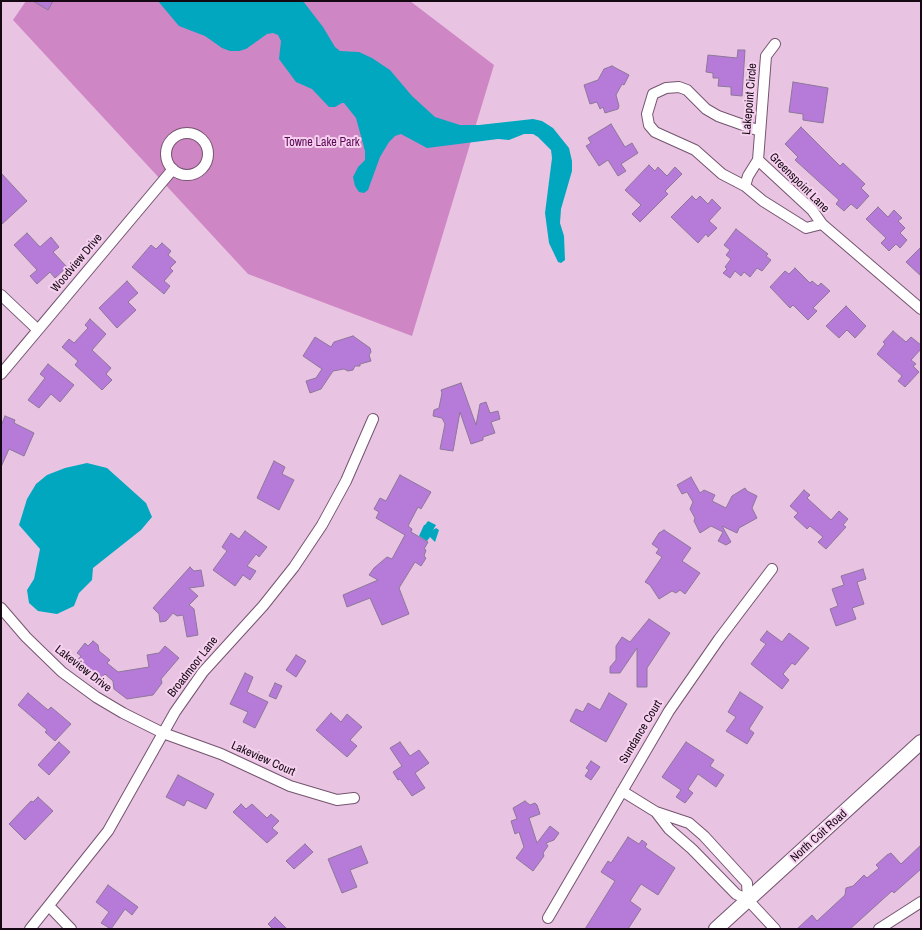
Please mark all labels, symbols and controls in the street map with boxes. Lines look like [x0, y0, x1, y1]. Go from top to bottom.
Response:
street label: Lakepoint Circle [740, 63, 760, 135]
park label: Towne Lake Park [284, 136, 360, 150]
street label: Greenspoint Lane [766, 150, 832, 216]
street label: Woodview Drive [48, 231, 106, 295]
street label: Broadmoor Lane [165, 634, 221, 700]
street label: Lakeview Drive [52, 642, 114, 696]
street label: Sundance Court [617, 698, 665, 766]
street label: Lakeview Court [229, 739, 297, 779]
street label: North Coit Road [788, 807, 850, 865]

